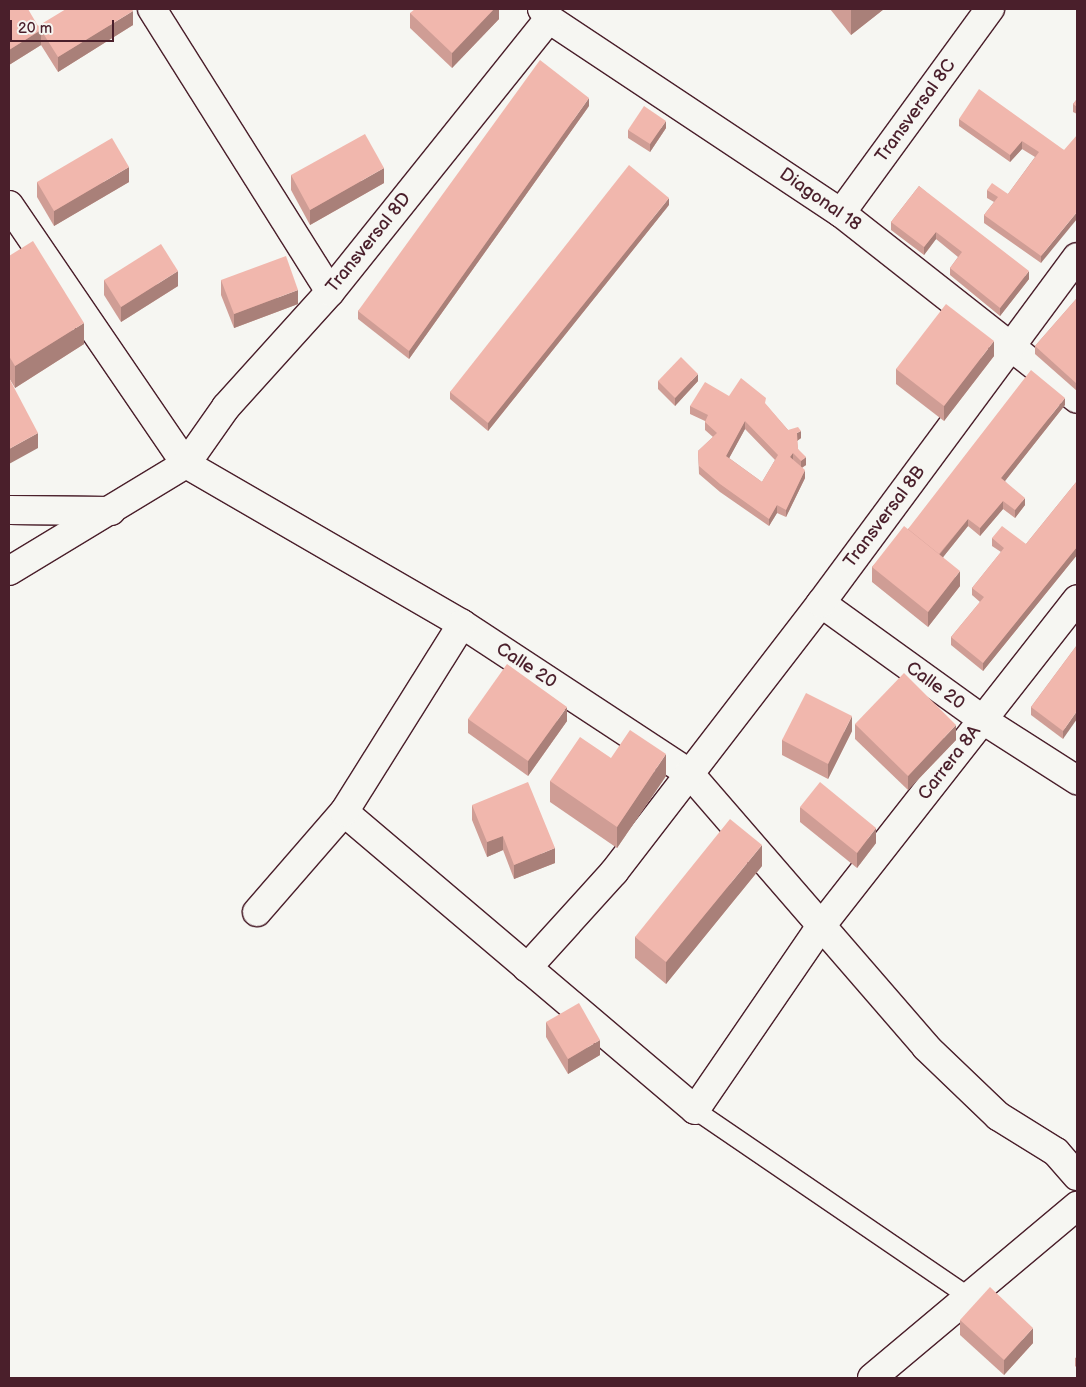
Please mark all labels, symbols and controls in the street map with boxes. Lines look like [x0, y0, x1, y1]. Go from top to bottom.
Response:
scale bar [12, 10, 116, 42]
text: 20 m [18, 19, 52, 38]
street label: Transversal 8C [871, 55, 961, 167]
street label: Diagonal 18 [775, 164, 865, 236]
street label: Transversal 8D [322, 189, 416, 297]
street label: Transversal 8B [840, 462, 930, 572]
street label: Calle 20 [492, 639, 560, 693]
street label: Calle 20 [901, 657, 969, 715]
street label: Carrera 8A [914, 721, 986, 805]

